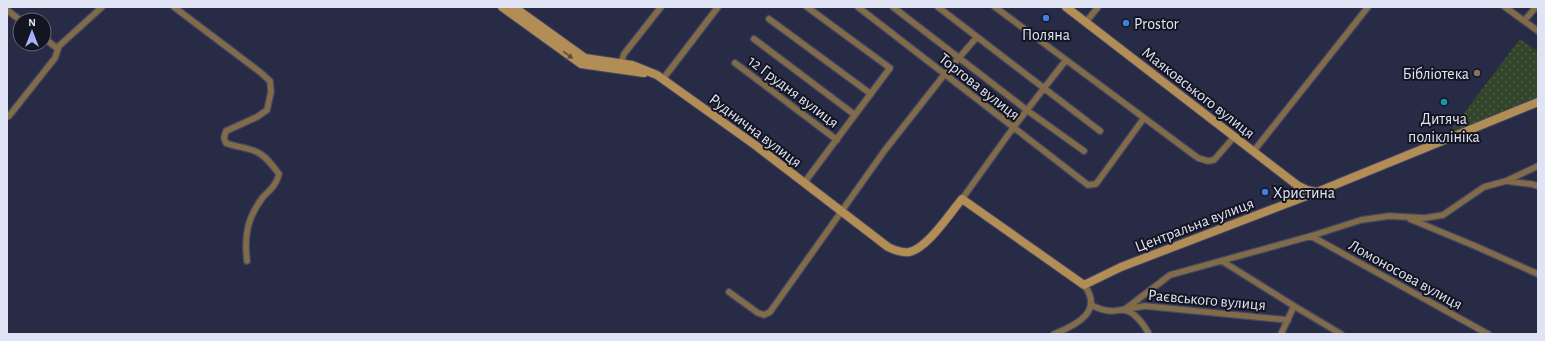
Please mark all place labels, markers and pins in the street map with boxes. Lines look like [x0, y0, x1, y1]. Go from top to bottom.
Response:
marker: Поляна [1041, 13, 1051, 23]
place label: Prostor [1134, 16, 1180, 32]
marker: Prostor [1121, 18, 1131, 28]
place label: Поляна [1022, 27, 1070, 43]
place label: Бібліотека [1402, 66, 1469, 82]
marker: Бібліотека [1472, 68, 1482, 78]
marker: Дитяча поліклініка [1439, 97, 1449, 107]
place label: Дитяча поліклініка [1408, 111, 1480, 145]
place label: Христина [1273, 185, 1335, 201]
marker: Христина [1260, 187, 1270, 197]

